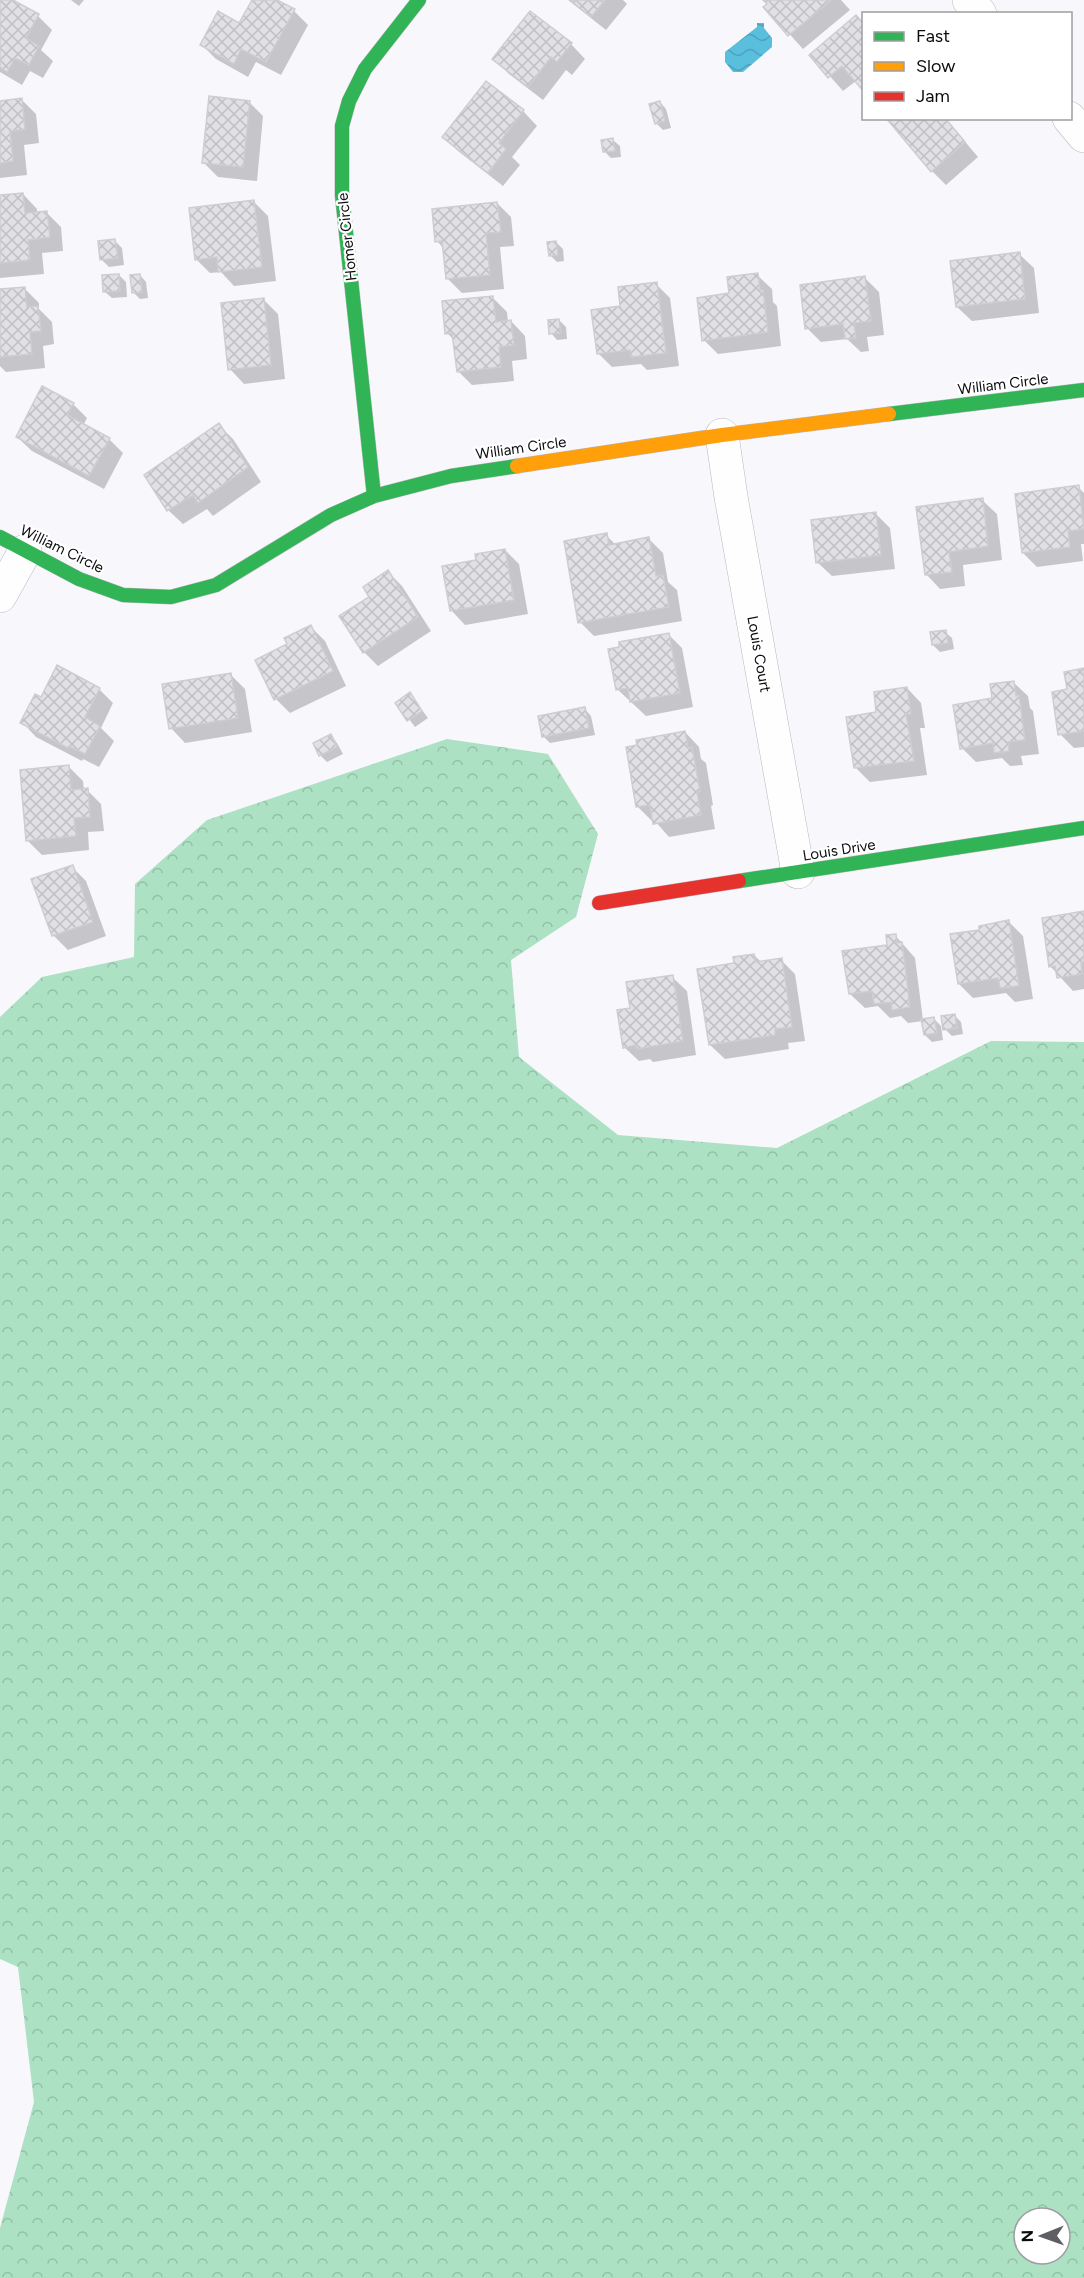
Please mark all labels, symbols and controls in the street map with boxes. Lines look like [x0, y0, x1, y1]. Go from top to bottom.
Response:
legend [862, 12, 1072, 120]
text: Fast [916, 25, 950, 47]
text: Slow [916, 55, 955, 77]
text: Jam [916, 85, 950, 107]
street label: Homer Circle [333, 192, 361, 282]
street label: William Circle [957, 370, 1049, 398]
street label: William Circle [475, 433, 567, 463]
street label: William Circle [17, 521, 107, 577]
street label: Louis Court [743, 614, 775, 694]
street label: Louis Drive [801, 835, 877, 865]
north arrow [1012, 2206, 1072, 2266]
text: N [1018, 2230, 1037, 2243]

